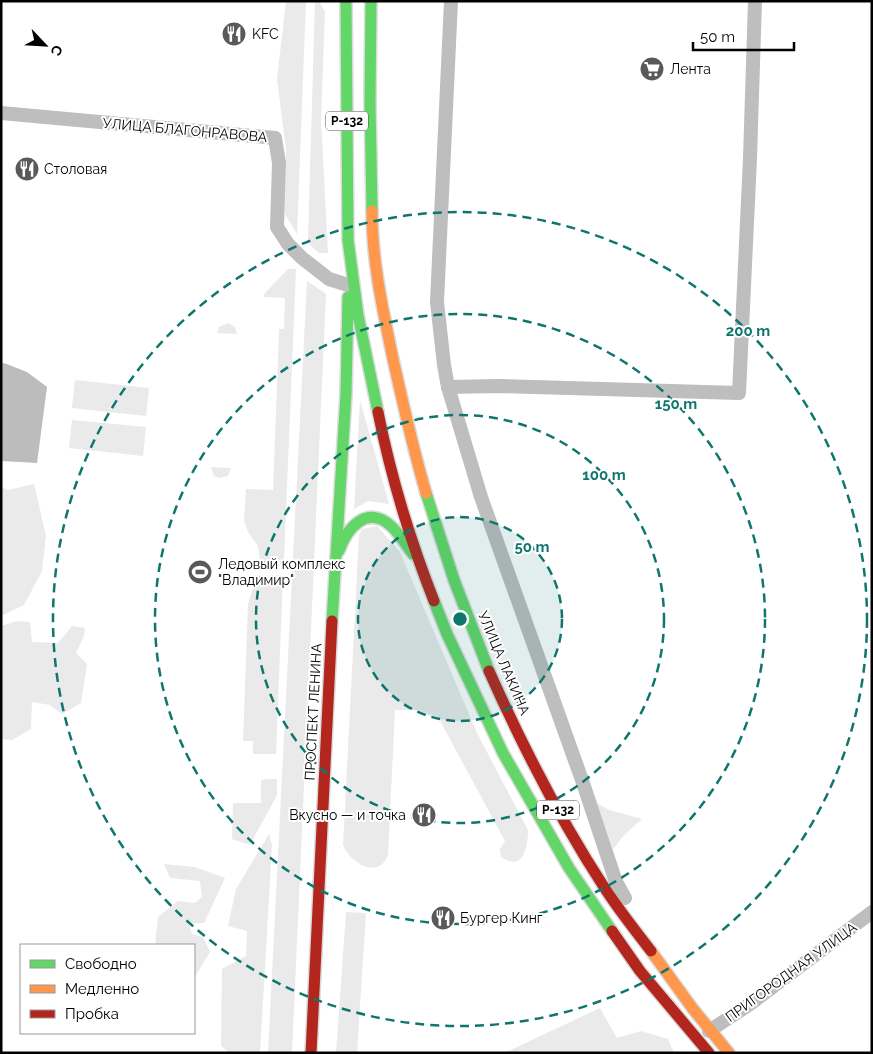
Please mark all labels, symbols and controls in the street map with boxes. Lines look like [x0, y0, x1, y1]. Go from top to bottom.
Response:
north arrow [20, 20, 70, 70]
scale bar [693, 20, 794, 52]
restaurant icon: KFC [221, 21, 247, 47]
place label: KFC [252, 26, 279, 42]
text: 50 m [700, 28, 735, 46]
text: С [47, 43, 66, 59]
supermarket icon: Лента [639, 56, 665, 82]
place label: Лента [670, 61, 711, 77]
road number: Р-132 [326, 112, 368, 130]
street label: УЛИЦА БЛАГОНРАВОВА [102, 115, 268, 145]
restaurant icon: Столовая [14, 156, 40, 182]
place label: Столовая [44, 161, 107, 177]
text: 200 m [726, 322, 770, 340]
text: 150 m [655, 395, 697, 413]
text: 100 m [582, 466, 626, 484]
text: 50 m [514, 538, 550, 556]
place label: Ледовый комплекс "Владимир" [218, 556, 346, 588]
sports icon: Ледовый комплекс "Владимир" [187, 559, 213, 585]
street label: УЛИЦА ЛАКИНА [475, 609, 533, 718]
centre of rings [451, 610, 469, 628]
street label: ПРОСПЕКТ ЛЕНИНА [301, 642, 325, 781]
road number: Р-132 [537, 800, 579, 820]
restaurant icon: Вкусно — и точка [411, 802, 437, 828]
place label: Вкусно — и точка [289, 807, 406, 823]
restaurant icon: Бургер Кинг [430, 905, 456, 931]
place label: Бургер Кинг [460, 910, 543, 926]
street label: ПРИГОРОДНАЯ УЛИЦА [722, 919, 860, 1025]
legend [20, 944, 195, 1034]
text: Свободно [65, 955, 137, 973]
text: Медленно [65, 980, 139, 998]
text: Пробка [65, 1005, 119, 1023]

